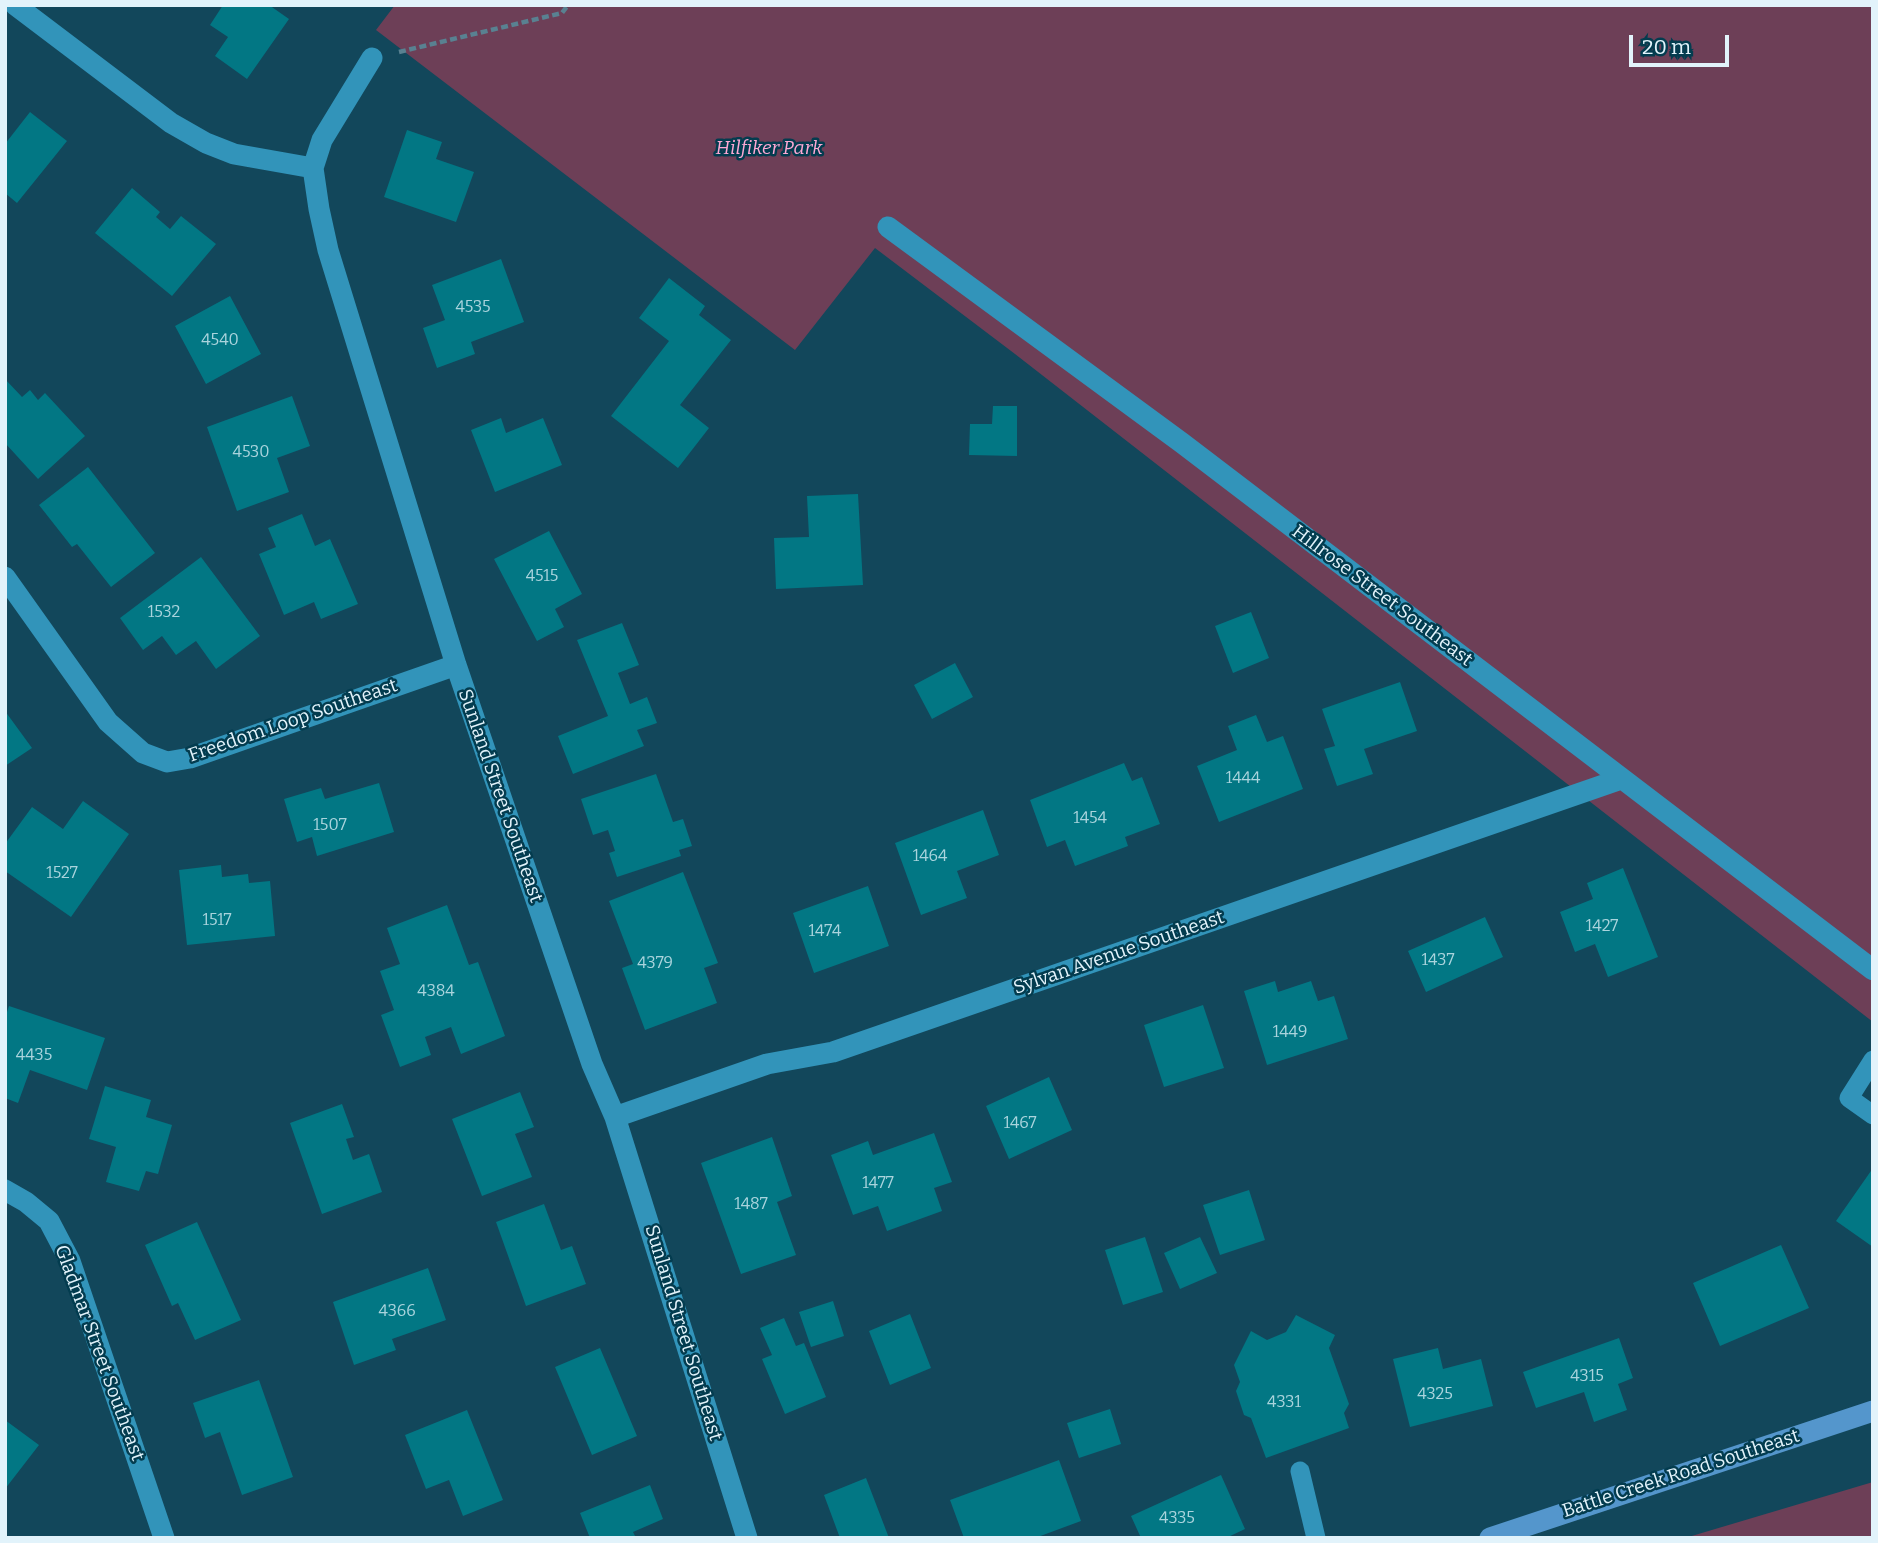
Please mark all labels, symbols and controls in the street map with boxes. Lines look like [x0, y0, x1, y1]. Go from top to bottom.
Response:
scale bar [1633, 21, 1733, 65]
text: 20 m [1642, 34, 1691, 60]
park label: Hilfiker Park [715, 138, 823, 160]
house number: 4535 [455, 298, 491, 318]
house number: 4540 [201, 331, 239, 351]
house number: 4530 [233, 443, 269, 463]
street label: Hillrose Street Southeast [1287, 521, 1477, 671]
house number: 4515 [526, 567, 558, 587]
house number: 1532 [148, 603, 180, 623]
street label: Freedom Loop Southeast [185, 674, 401, 768]
street label: Sunland Street Southeast [453, 686, 547, 906]
house number: 1444 [1226, 769, 1260, 789]
house number: 1454 [1073, 809, 1107, 829]
house number: 1507 [313, 816, 347, 836]
house number: 1464 [913, 847, 947, 867]
house number: 1527 [46, 864, 78, 884]
street label: Sylvan Avenue Southeast [1011, 906, 1227, 1000]
house number: 1517 [202, 911, 232, 931]
house number: 1427 [1586, 917, 1618, 937]
house number: 1474 [809, 922, 841, 942]
house number: 1437 [1422, 951, 1454, 971]
house number: 4379 [637, 954, 673, 974]
house number: 4384 [417, 982, 455, 1002]
house number: 1449 [1273, 1023, 1307, 1043]
house number: 4435 [16, 1046, 52, 1066]
house number: 1467 [1003, 1114, 1037, 1134]
house number: 1477 [862, 1174, 894, 1194]
house number: 1487 [734, 1195, 768, 1215]
street label: Sunland Street Southeast [639, 1222, 727, 1444]
street label: Gladmar Street Southeast [49, 1242, 149, 1464]
house number: 4366 [378, 1302, 416, 1322]
house number: 4315 [1570, 1367, 1604, 1387]
house number: 4325 [1417, 1385, 1453, 1405]
house number: 4331 [1267, 1393, 1301, 1413]
street label: Battle Creek Road Southeast [1560, 1425, 1802, 1523]
house number: 4335 [1159, 1509, 1195, 1529]

